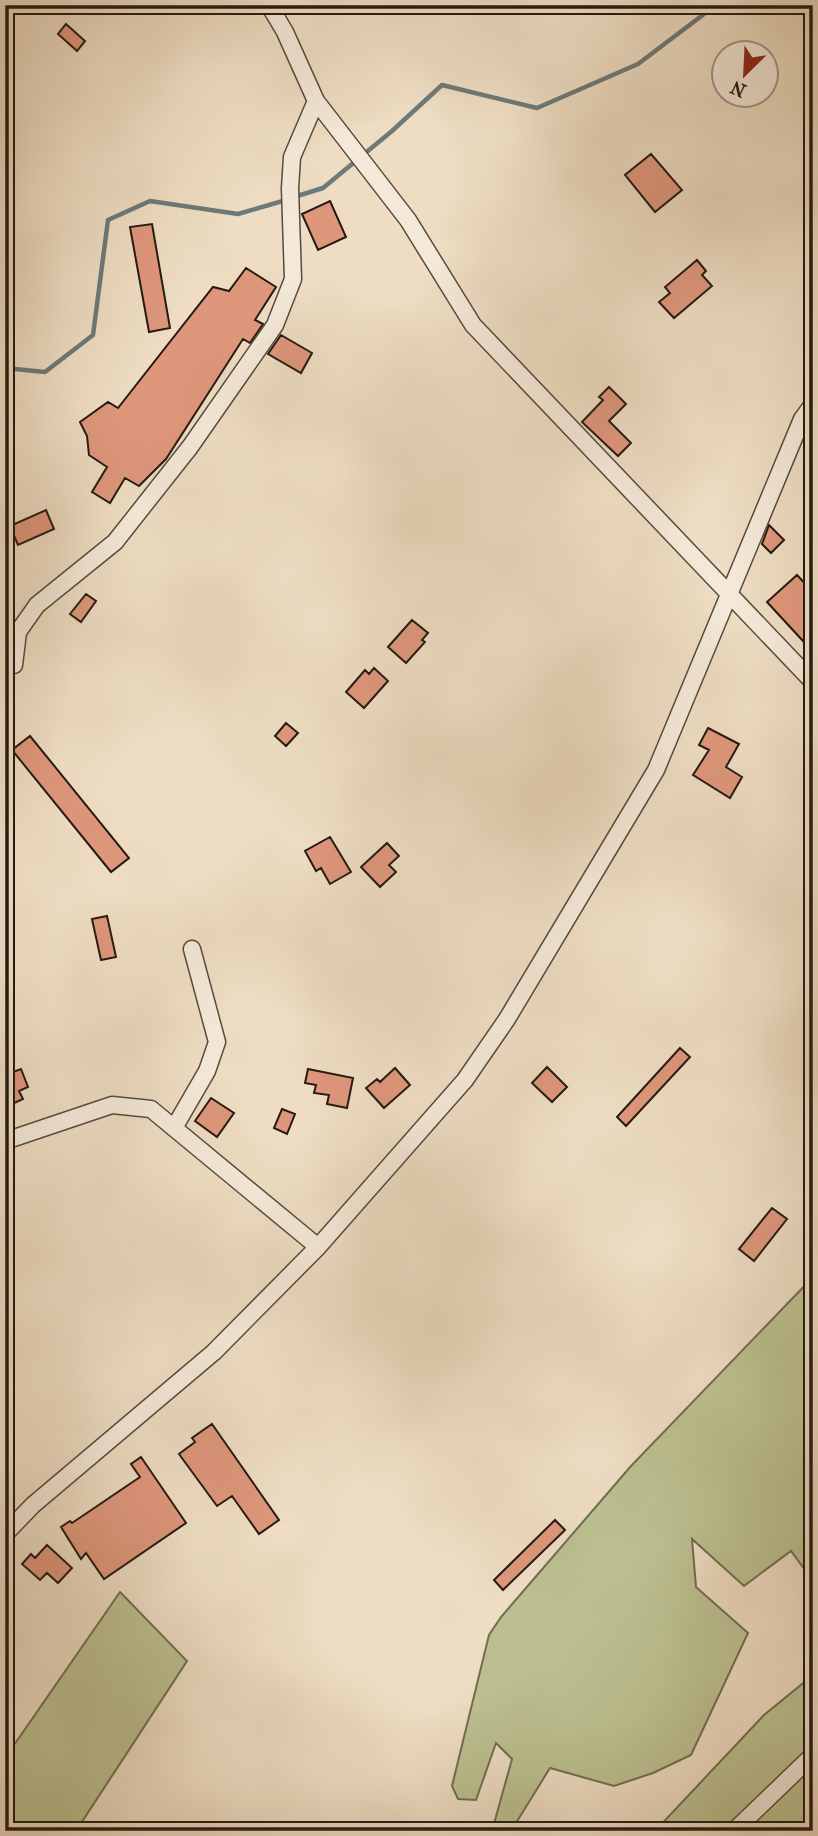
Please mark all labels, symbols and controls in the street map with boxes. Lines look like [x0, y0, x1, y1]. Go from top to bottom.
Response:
north arrow [710, 38, 780, 108]
text: N [727, 75, 750, 102]

